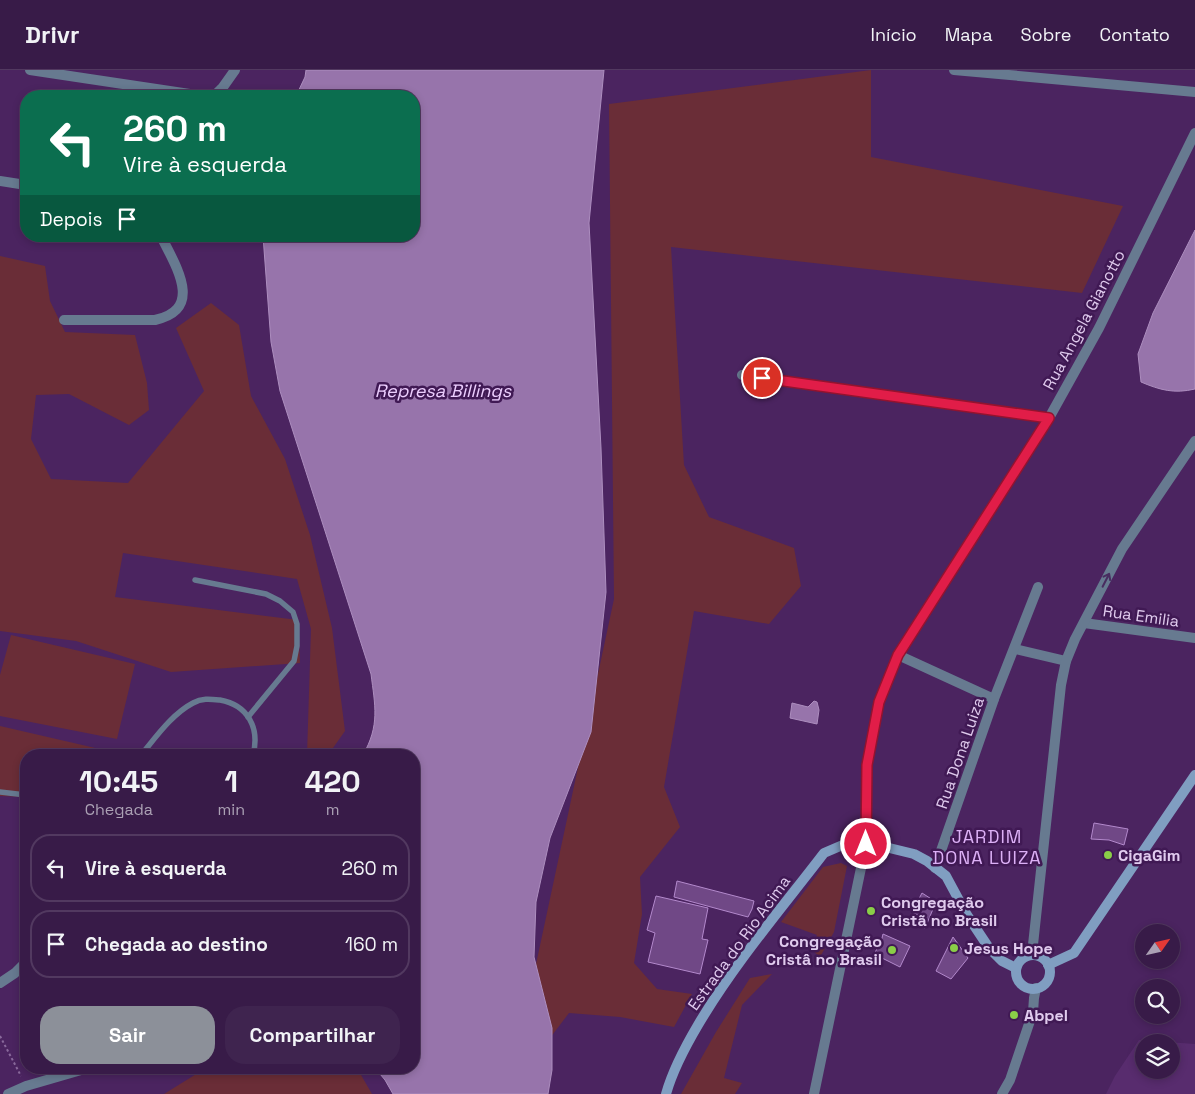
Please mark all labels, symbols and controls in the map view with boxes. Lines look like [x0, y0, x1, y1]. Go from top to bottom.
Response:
text: Drivr [25, 19, 80, 50]
text: Início [871, 23, 917, 46]
text: Mapa [945, 23, 993, 46]
text: Sobre [1021, 23, 1071, 46]
text: Contato [1099, 23, 1170, 46]
text: 260 m [123, 107, 227, 151]
icon: left [40, 110, 105, 175]
text: Vire à esquerda [123, 150, 287, 178]
icon: arrive [113, 205, 141, 233]
text: Depois [40, 207, 103, 232]
street label: Rua Angela Gianotto [1038, 246, 1130, 394]
pin [741, 357, 783, 399]
icon: arrive [748, 364, 776, 392]
water label: Represa Billings [375, 379, 512, 402]
one-way arrow [1102, 573, 1111, 588]
street label: Rua Emilia [1101, 600, 1181, 632]
street label: Rua Dona Luiza [931, 694, 989, 812]
text: 10:45 [79, 762, 158, 801]
text: 1 [225, 762, 238, 801]
text: 420 [304, 762, 361, 801]
text: Chegada [85, 799, 153, 820]
text: min [218, 799, 245, 820]
text: m [326, 799, 339, 820]
position arrow [839, 817, 891, 869]
district label: JARDIM DONA LUIZA [932, 825, 1042, 869]
place label: CigaGim [1118, 845, 1181, 866]
marker: CigaGim [1102, 849, 1114, 861]
icon: left [42, 854, 70, 882]
text: Vire à esquerda [85, 856, 227, 881]
text: 260 m [342, 856, 398, 881]
street label: Estrada do Rio Acima [683, 871, 795, 1015]
place label: Congregação Cristã no Brasil [881, 892, 997, 931]
marker: Congregação Cristã no Brasil [865, 905, 877, 917]
north arrow [1135, 924, 1180, 969]
map controls [1135, 924, 1180, 1079]
icon: arrive [42, 930, 70, 958]
place label: Congregação Cristâ no Brasil [766, 931, 882, 970]
text: Chegada ao destino [85, 932, 268, 957]
text: 160 m [345, 932, 398, 957]
place label: Jesus Hope [964, 938, 1053, 959]
marker: Jesus Hope [948, 942, 960, 954]
marker: Congregação Cristâ no Brasil [886, 944, 898, 956]
button: search [1135, 979, 1180, 1024]
place label: Abpel [1024, 1005, 1068, 1026]
button: Sair [40, 1006, 215, 1064]
button: Compartilhar [225, 1006, 400, 1064]
marker: Abpel [1008, 1009, 1020, 1021]
button: layers [1135, 1034, 1180, 1079]

